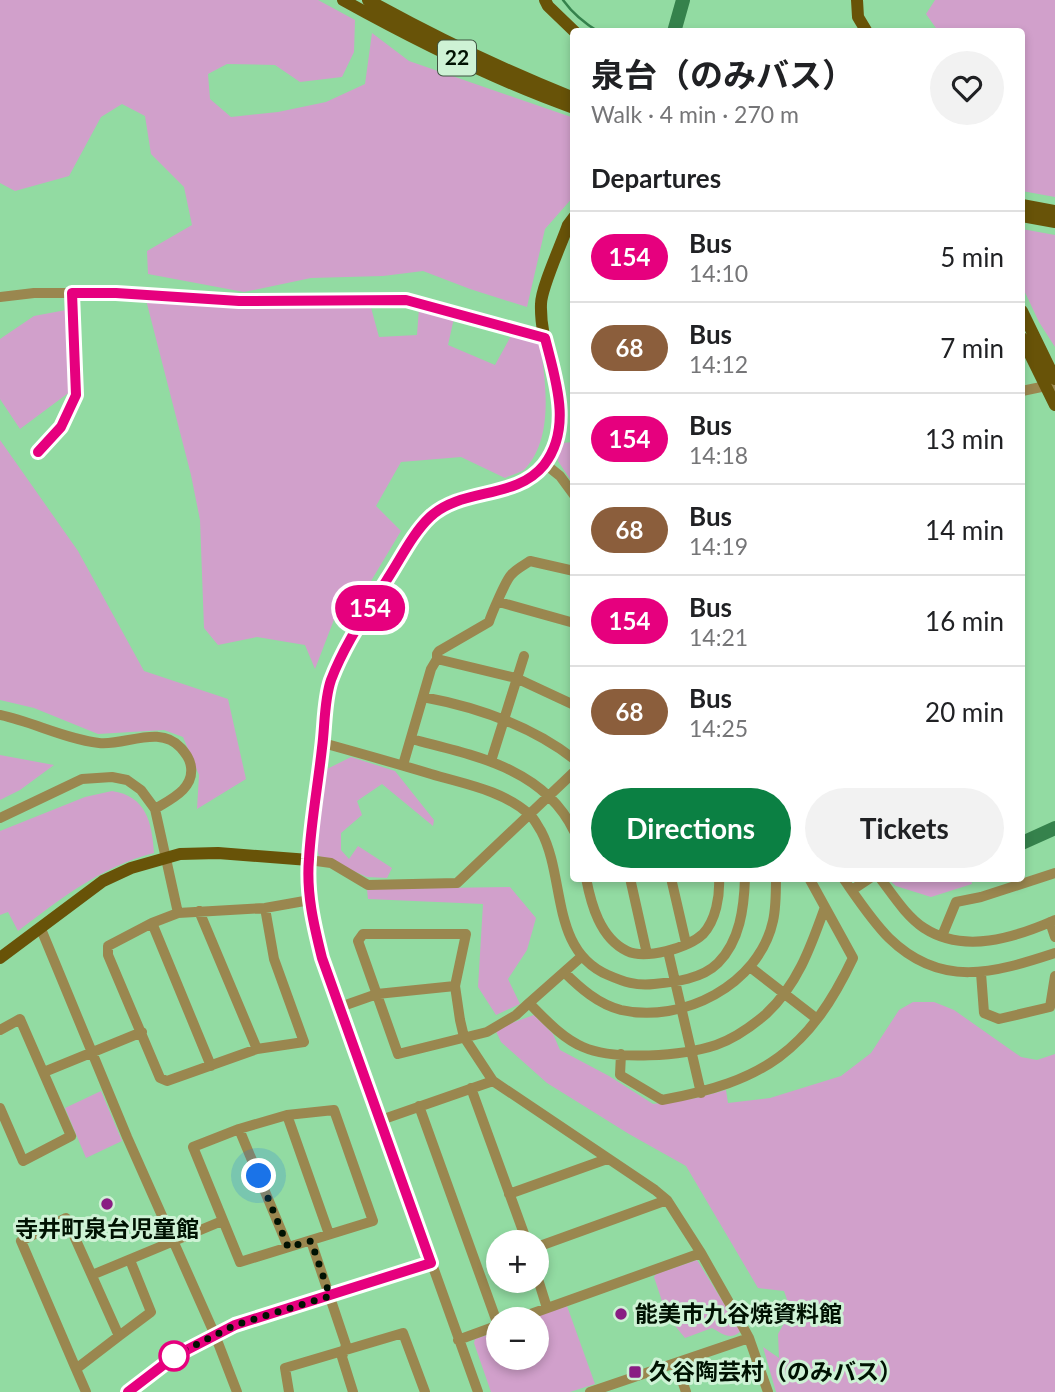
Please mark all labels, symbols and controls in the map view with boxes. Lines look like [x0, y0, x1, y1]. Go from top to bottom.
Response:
road number: 22 [438, 41, 476, 76]
button: heart [930, 51, 1004, 125]
text: 泉台（のみバス） [591, 54, 855, 94]
text: Walk · 4 min · 270 m [591, 100, 799, 128]
text: Departures [591, 162, 721, 194]
text: Bus [689, 227, 732, 259]
text: 5 min [940, 241, 1004, 273]
text: 154 [609, 242, 650, 271]
text: 14:10 [689, 259, 748, 287]
text: Bus [689, 318, 732, 350]
text: 7 min [940, 332, 1004, 364]
text: 68 [616, 333, 643, 362]
text: 14:12 [689, 350, 748, 378]
text: Bus [689, 409, 732, 441]
text: 13 min [925, 423, 1004, 455]
text: 154 [609, 424, 650, 453]
text: 14:18 [689, 441, 748, 469]
text: Bus [689, 500, 732, 532]
text: 14 min [925, 514, 1004, 546]
text: 68 [616, 515, 643, 544]
text: 14:19 [689, 532, 748, 560]
line badge: 154 [330, 585, 410, 631]
text: Bus [689, 591, 732, 623]
text: 154 [349, 593, 391, 622]
text: 16 min [925, 605, 1004, 637]
text: 154 [609, 606, 650, 635]
text: 14:21 [689, 623, 748, 651]
text: Bus [689, 682, 732, 714]
text: 20 min [925, 696, 1004, 728]
text: 68 [616, 697, 643, 726]
text: 14:25 [689, 714, 748, 742]
button: Directions [591, 788, 791, 868]
button: Tickets [805, 788, 1004, 868]
your location [241, 1158, 276, 1193]
marker: 寺井町泉台児童館 [99, 1196, 115, 1212]
place label: 寺井町泉台児童館 [15, 1214, 199, 1242]
map controls [486, 1230, 549, 1370]
button: + [486, 1230, 549, 1293]
place label: 能美市九谷焼資料館 [635, 1299, 842, 1327]
marker: 能美市九谷焼資料館 [613, 1306, 629, 1322]
button: − [486, 1307, 549, 1370]
unlabelled marker [159, 1341, 189, 1371]
place label: 久谷陶芸村（のみバス） [649, 1357, 902, 1385]
marker: 久谷陶芸村（のみバス） [627, 1364, 643, 1380]

